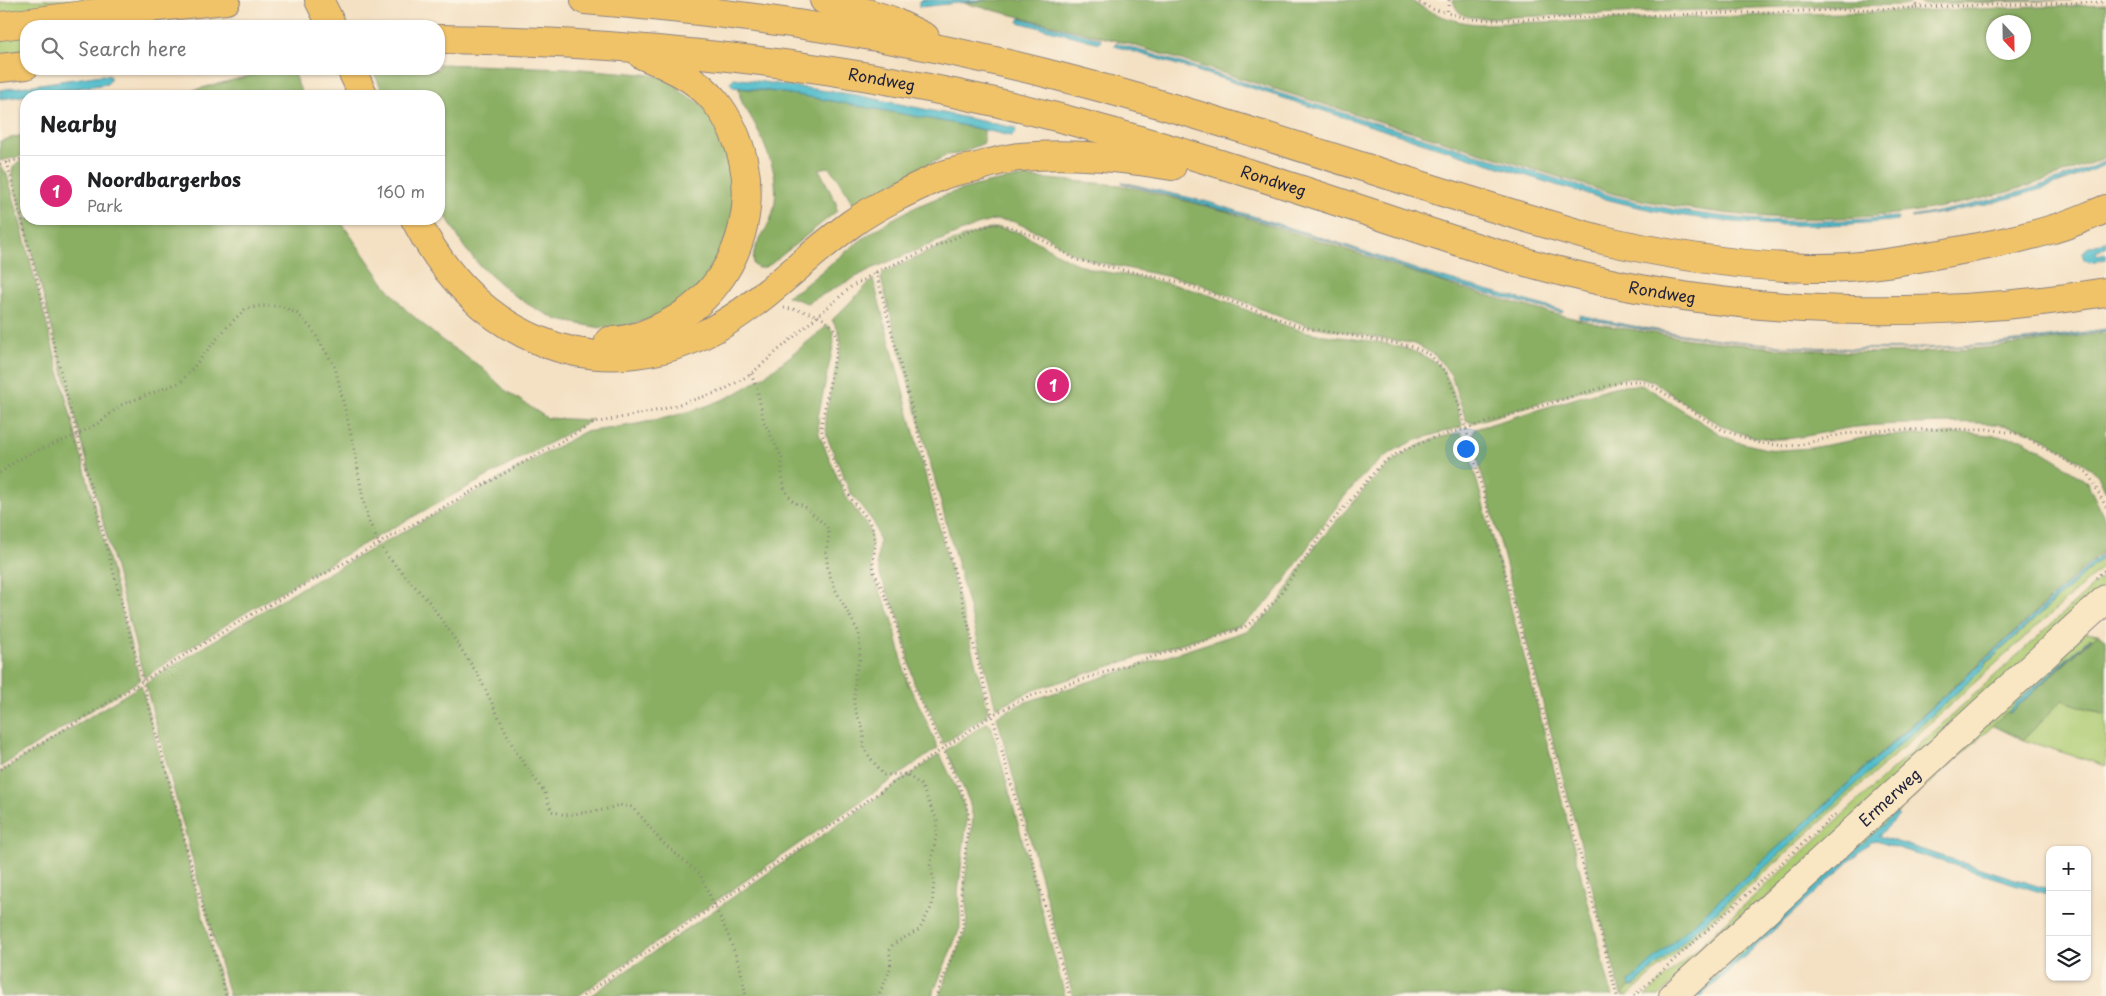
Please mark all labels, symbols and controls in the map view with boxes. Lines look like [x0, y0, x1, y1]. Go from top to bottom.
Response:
north arrow [1986, 15, 2031, 60]
search box [20, 20, 445, 75]
icon: search [38, 34, 66, 62]
text: Search here [78, 34, 187, 62]
street label: Rondweg [846, 61, 918, 96]
text: Nearby [40, 107, 117, 139]
street label: Rondweg [1238, 158, 1310, 202]
text: Noordbargerbos [87, 165, 241, 193]
text: 1 [52, 179, 60, 203]
text: 160 m [377, 179, 425, 203]
text: Park [87, 193, 123, 217]
street label: Rondweg [1627, 274, 1698, 309]
pin: 1 [1037, 366, 1069, 404]
your location [1453, 436, 1479, 462]
street label: Ermerweg [1853, 762, 1925, 831]
map controls [2046, 846, 2091, 981]
button: + [2046, 846, 2091, 891]
button: − [2046, 891, 2091, 936]
button: layers [2046, 936, 2091, 981]

